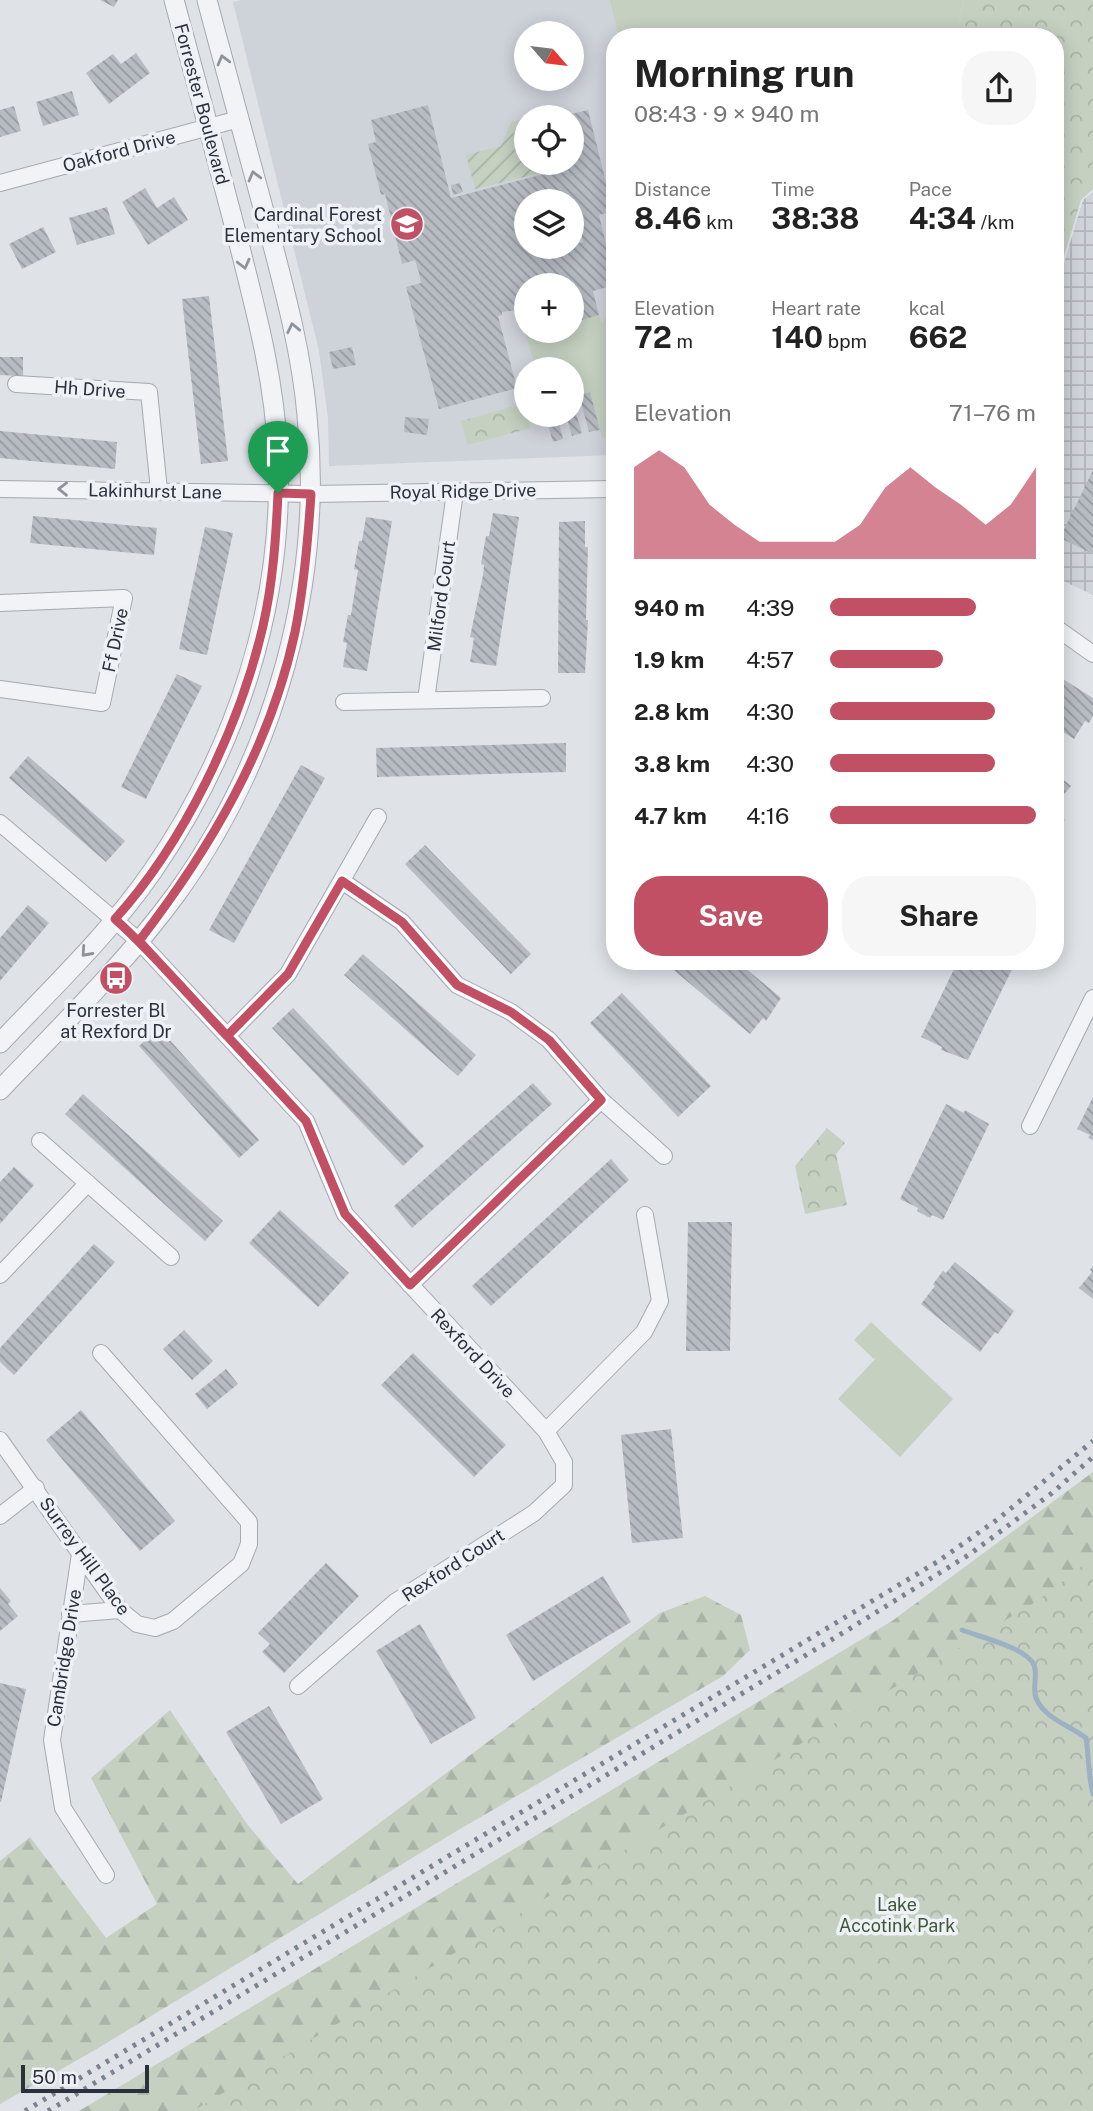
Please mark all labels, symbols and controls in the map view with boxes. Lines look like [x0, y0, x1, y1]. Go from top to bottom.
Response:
street label: Forrester Boulevard [170, 21, 234, 187]
north arrow [514, 21, 584, 91]
map controls [514, 21, 584, 427]
text: Morning run [634, 51, 855, 96]
button: share [962, 51, 1036, 125]
one-way arrow [217, 54, 231, 66]
text: 08:43 · 9 × 940 m [634, 100, 819, 127]
button: locate [514, 105, 584, 175]
street label: Oakford Drive [60, 126, 178, 176]
one-way arrow [248, 170, 262, 182]
text: Distance [634, 178, 711, 200]
text: Time [771, 178, 815, 200]
text: Pace [909, 178, 952, 200]
button: layers [514, 189, 584, 259]
text: 8.46 [634, 200, 702, 236]
text: 38:38 [771, 200, 859, 236]
text: 4:34 [909, 200, 976, 236]
place label: Cardinal Forest Elementary School [224, 204, 382, 246]
school or university icon: Cardinal Forest Elementary School [388, 205, 426, 243]
text: km [702, 211, 733, 233]
text: /km [976, 211, 1014, 233]
one-way arrow [236, 258, 250, 270]
button: + [514, 273, 584, 343]
text: Elevation [634, 297, 715, 319]
text: Heart rate [771, 297, 861, 319]
text: kcal [909, 297, 945, 319]
text: 72 [634, 319, 672, 355]
text: 140 [771, 319, 823, 355]
text: 662 [909, 319, 967, 355]
one-way arrow [287, 322, 302, 334]
text: m [672, 330, 693, 352]
text: bpm [823, 330, 867, 352]
button: − [514, 357, 584, 427]
street label: Hh Drive [54, 376, 126, 402]
text: Elevation [634, 399, 732, 426]
text: 71–76 m [949, 399, 1036, 426]
pin [248, 421, 308, 493]
icon: arrive [259, 432, 297, 470]
street label: Lakinhurst Lane [88, 479, 222, 503]
street label: Royal Ridge Drive [389, 479, 537, 503]
one-way arrow [58, 481, 68, 497]
street label: Milford Court [423, 539, 459, 653]
text: 940 m [634, 594, 705, 621]
text: 4:39 [746, 594, 794, 621]
street label: Ff Drive [98, 606, 132, 674]
text: 1.9 km [634, 646, 704, 673]
text: 4:57 [746, 646, 794, 673]
text: 2.8 km [634, 698, 709, 725]
text: 4:30 [746, 698, 794, 725]
text: 3.8 km [634, 750, 710, 777]
text: 4:30 [746, 750, 794, 777]
text: 4.7 km [634, 802, 707, 829]
text: 4:16 [746, 802, 789, 829]
button: Save [634, 876, 828, 956]
button: Share [842, 876, 1036, 956]
one-way arrow [82, 944, 94, 957]
bus stop icon: Forrester Bl at Rexford Dr [97, 959, 135, 997]
place label: Forrester Bl at Rexford Dr [60, 1000, 172, 1042]
street label: Rexford Drive [426, 1304, 520, 1402]
street label: Surrey Hill Place [35, 1493, 135, 1619]
street label: Rexford Court [398, 1524, 508, 1606]
street label: Cambridge Drive [43, 1588, 85, 1728]
park label: Lake Accotink Park [839, 1894, 955, 1936]
scale bar [21, 2062, 149, 2094]
text: 50 m [32, 2066, 77, 2088]

